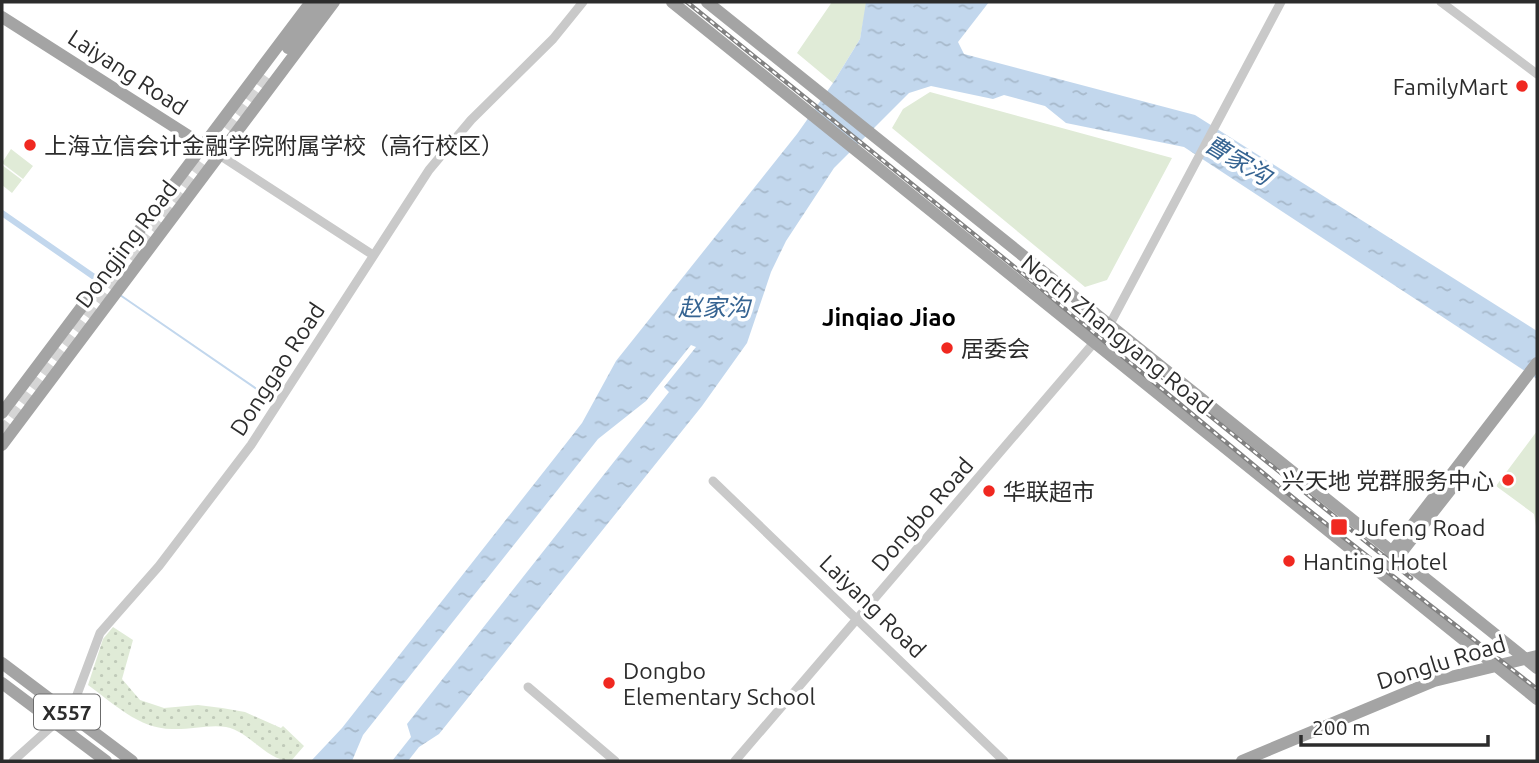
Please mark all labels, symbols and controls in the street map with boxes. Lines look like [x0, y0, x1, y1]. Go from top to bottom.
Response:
street label: Laiyang Road [64, 24, 192, 120]
place label: FamilyMart [1393, 74, 1508, 99]
marker: FamilyMart [1514, 78, 1530, 94]
water label: 曹家沟 [1200, 130, 1278, 192]
place label: 上海立信会计金融学院附属学校（高行校区） [44, 133, 504, 158]
marker: 上海立信会计金融学院附属学校（高行校区） [22, 137, 38, 153]
street label: Dongjing Road [70, 176, 182, 312]
street label: North Zhangyang Road [1017, 249, 1217, 419]
water label: 赵家沟 [678, 294, 753, 321]
street label: Donggao Road [225, 298, 329, 440]
district label: Jinqiao Jiao [822, 304, 956, 331]
place label: 居委会 [961, 336, 1030, 361]
marker: 居委会 [939, 340, 955, 356]
street label: Dongbo Road [866, 452, 978, 576]
place label: 兴天地 党群服务中心 [1282, 468, 1494, 493]
marker: 兴天地 党群服务中心 [1500, 472, 1516, 488]
place label: 华联超市 [1003, 479, 1095, 504]
marker: 华联超市 [981, 483, 997, 499]
place label: Jufeng Road [1355, 515, 1486, 540]
marker: Jufeng Road [1329, 517, 1349, 537]
place label: Hanting Hotel [1303, 549, 1447, 574]
street label: Laiyang Road [815, 550, 931, 662]
marker: Hanting Hotel [1281, 553, 1297, 569]
street label: Donglu Road [1374, 631, 1508, 693]
place label: Dongbo Elementary School [623, 658, 816, 709]
marker: Dongbo Elementary School [601, 675, 617, 691]
road number: X557 [34, 694, 100, 730]
scale bar [1301, 704, 1488, 748]
text: 200 m [1312, 715, 1370, 739]

